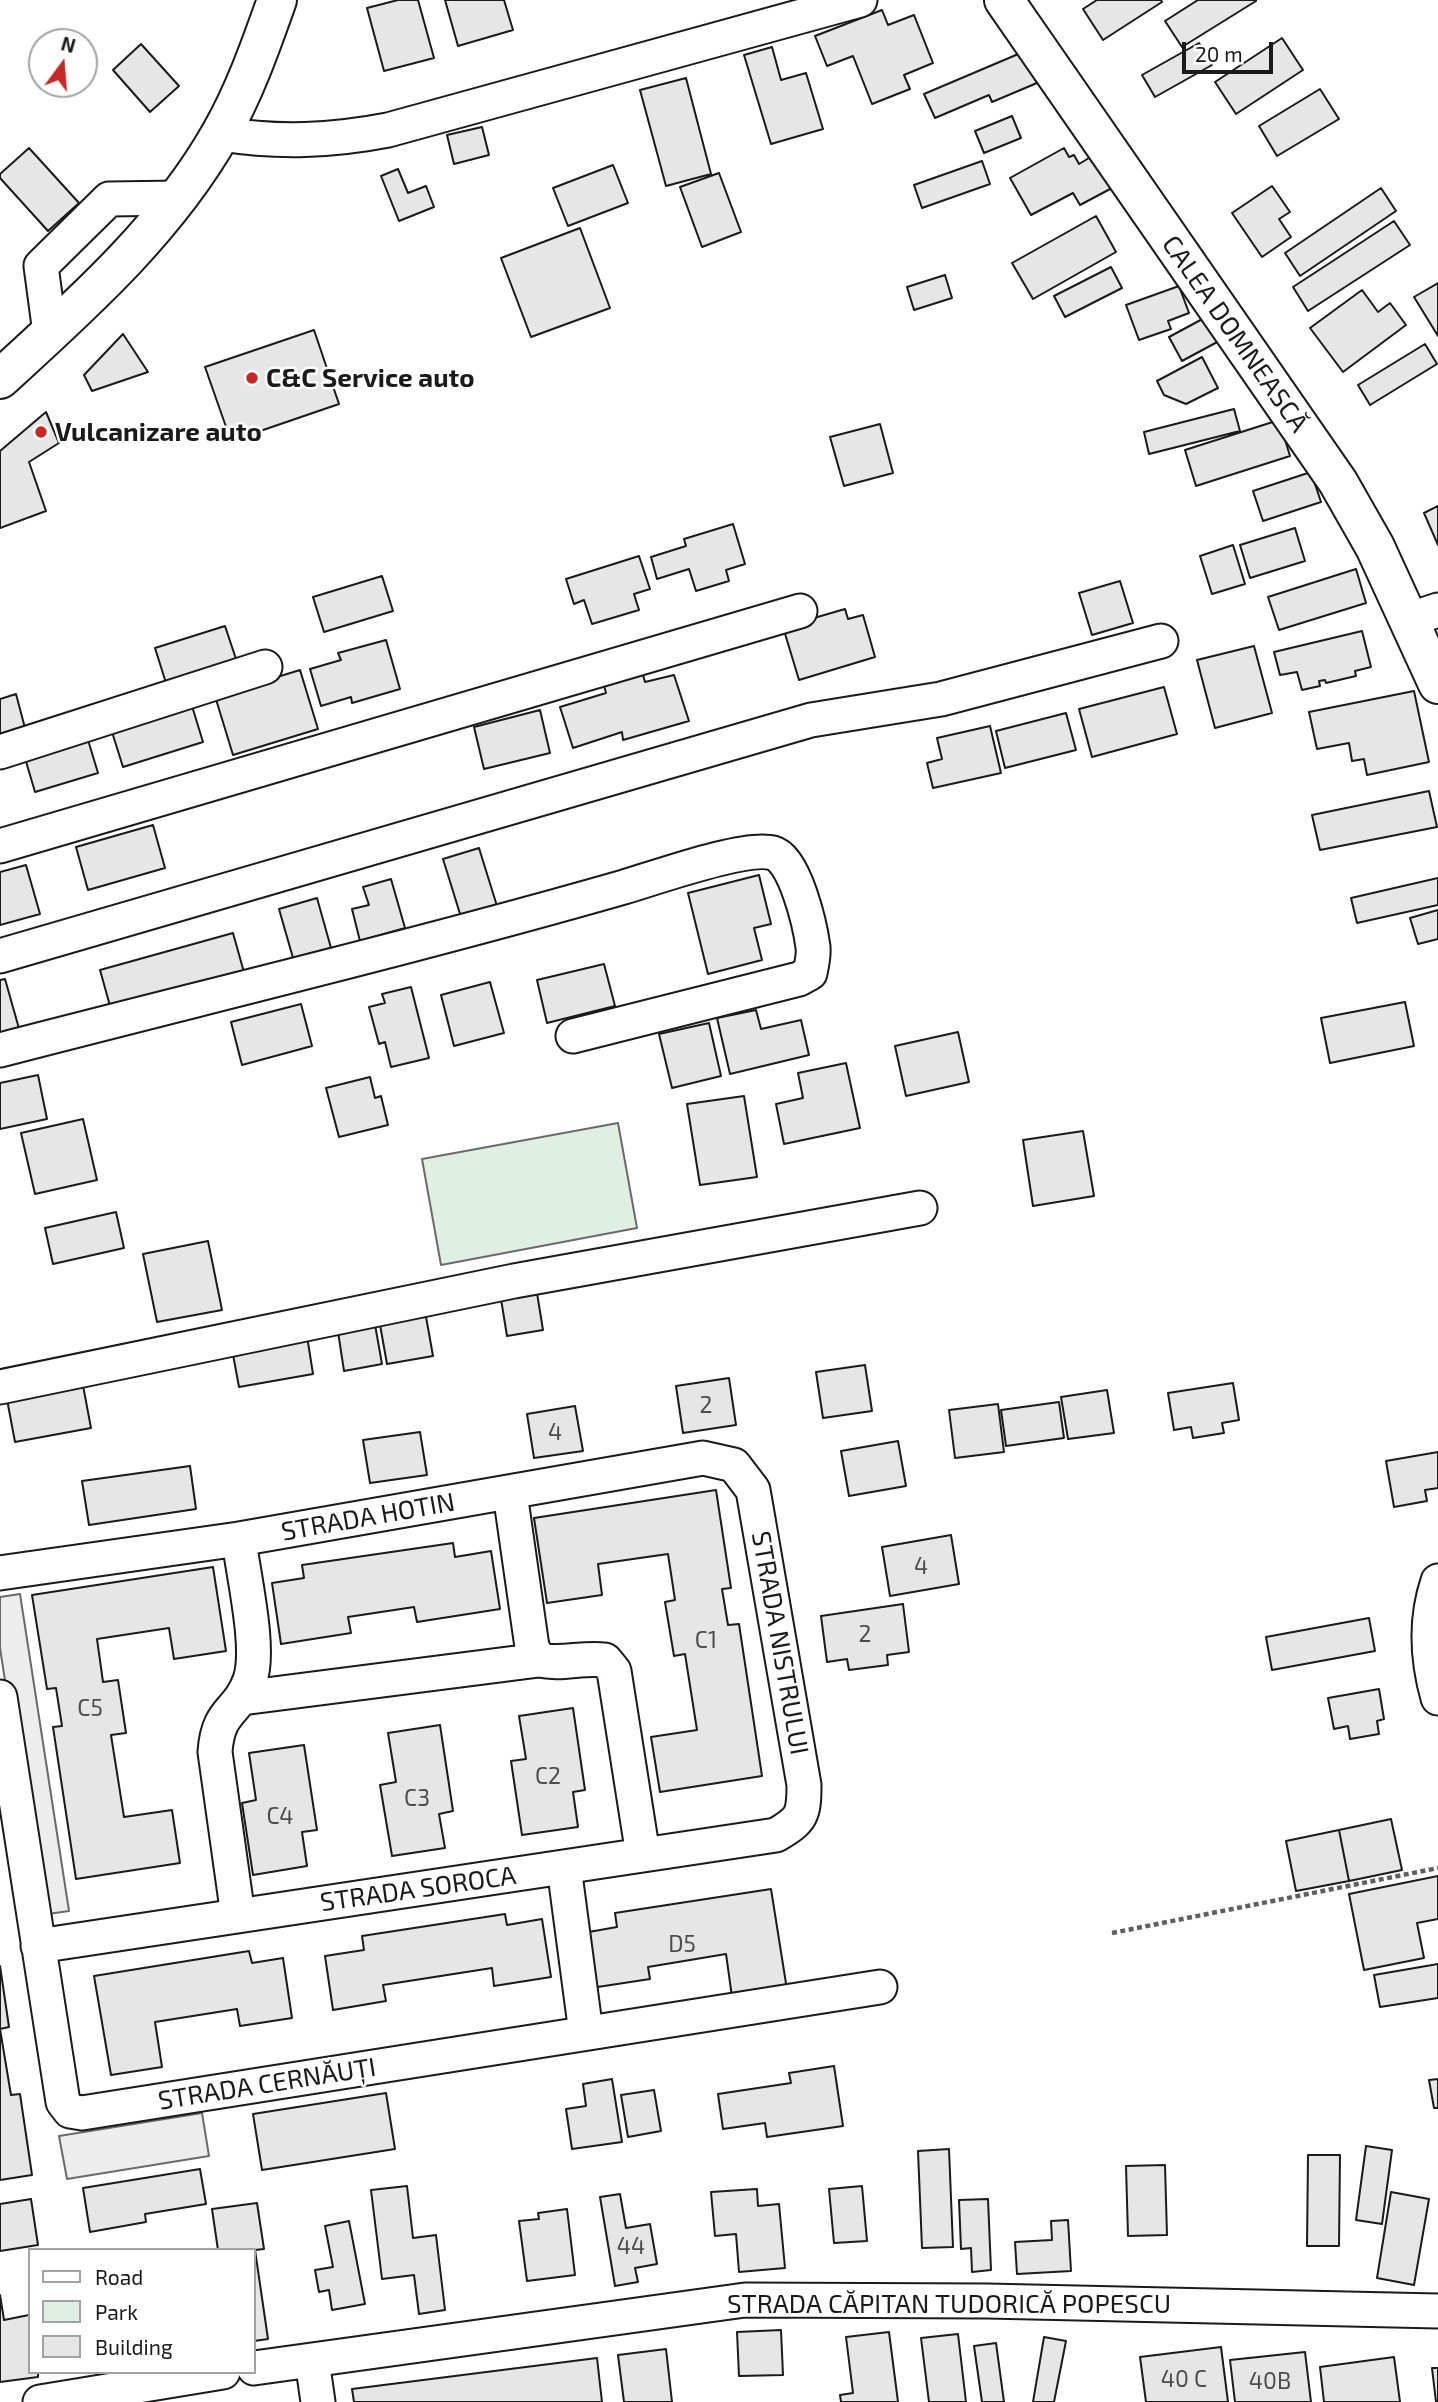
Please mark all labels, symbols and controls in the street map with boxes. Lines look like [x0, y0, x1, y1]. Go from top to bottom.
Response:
north arrow [28, 28, 98, 98]
scale bar [1186, 28, 1277, 72]
text: N [59, 31, 78, 57]
text: 20 m [1195, 41, 1243, 66]
street label: CALEA DOMNEASCĂ [1155, 230, 1315, 438]
place label: C&C Service auto [266, 362, 475, 394]
marker: C&C Service auto [244, 370, 260, 386]
place label: Vulcanizare auto [55, 416, 262, 448]
marker: Vulcanizare auto [33, 424, 49, 440]
house number: 2 [700, 1391, 712, 1419]
house number: 4 [548, 1418, 562, 1446]
street label: STRADA HOTIN [279, 1486, 457, 1548]
street label: STRADA NISTRULUI [745, 1529, 815, 1757]
house number: 4 [914, 1552, 928, 1580]
house number: 2 [859, 1620, 871, 1648]
house number: C1 [695, 1626, 717, 1654]
house number: C5 [77, 1694, 103, 1722]
house number: C2 [535, 1762, 561, 1790]
house number: C3 [404, 1784, 430, 1812]
house number: C4 [267, 1802, 293, 1830]
street label: STRADA SOROCA [318, 1860, 518, 1918]
house number: D5 [668, 1930, 696, 1958]
street label: STRADA CERNĂUȚI [156, 2051, 378, 2117]
house number: 44 [617, 2232, 645, 2260]
legend [28, 2248, 256, 2374]
text: Road [95, 2264, 143, 2289]
street label: STRADA CĂPITAN TUDORICĂ POPESCU [727, 2288, 1171, 2320]
text: Park [95, 2299, 138, 2324]
text: Building [95, 2334, 173, 2359]
house number: 40 C [1161, 2365, 1207, 2393]
house number: 40B [1249, 2367, 1291, 2395]

